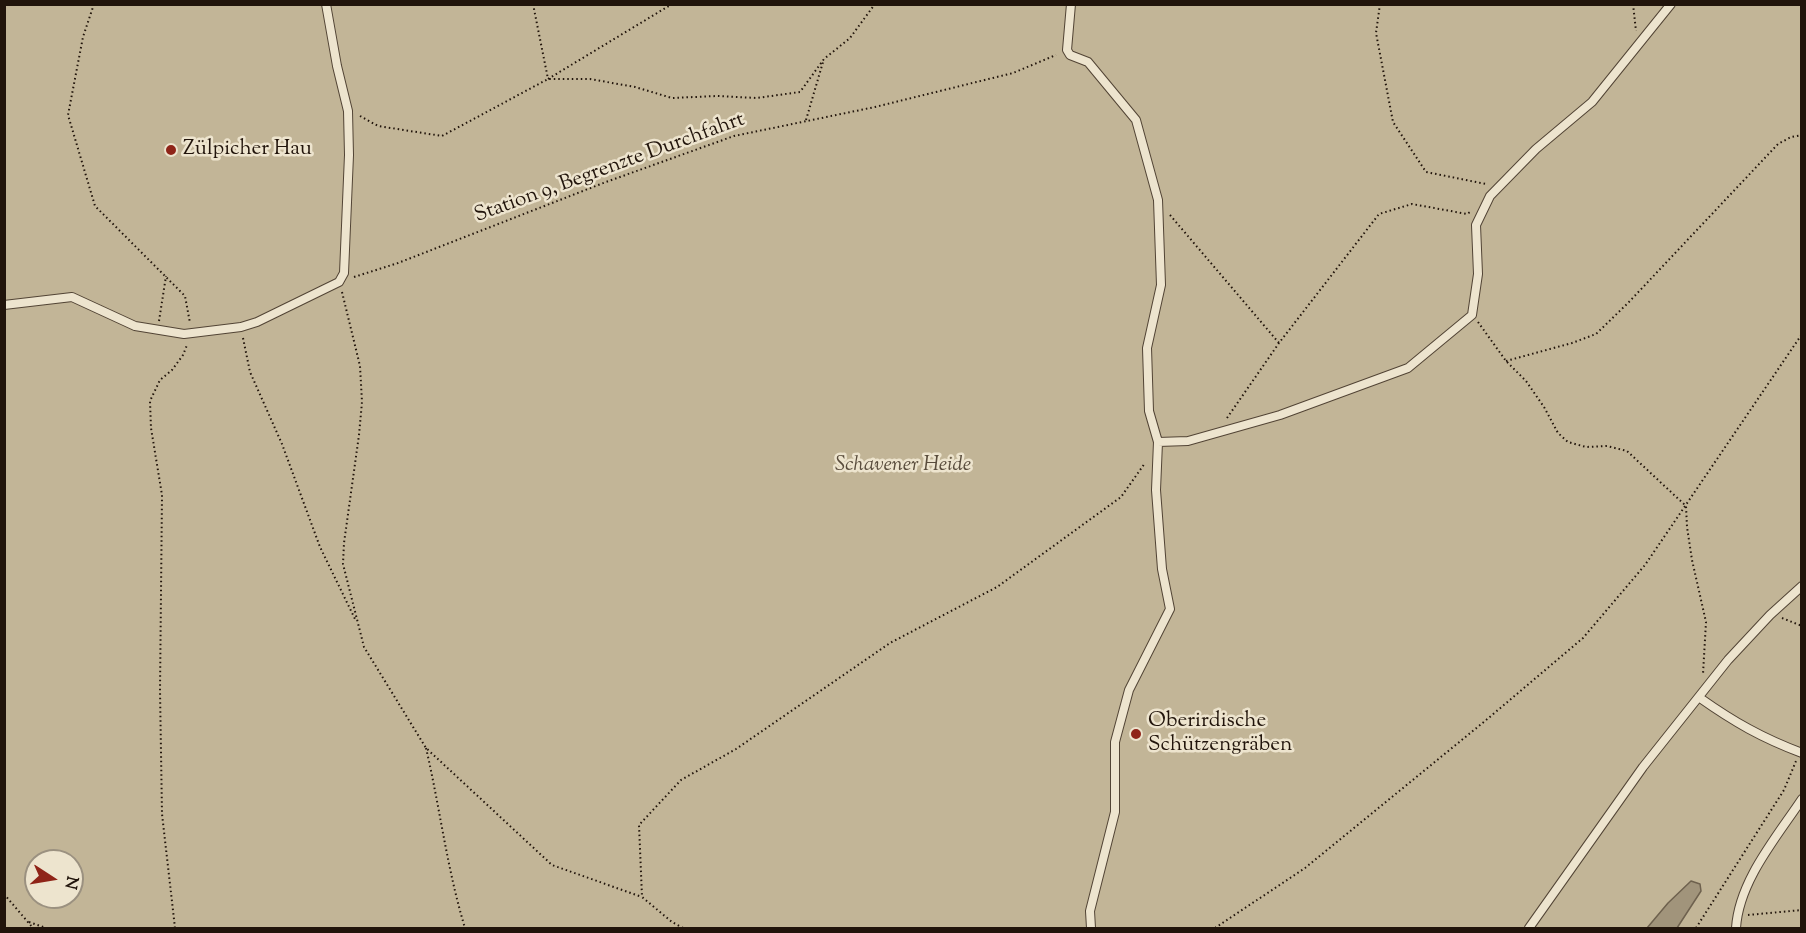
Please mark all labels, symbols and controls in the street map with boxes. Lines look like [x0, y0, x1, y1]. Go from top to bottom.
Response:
street label: Station 9, Begrenzte Durchfahrt [471, 108, 749, 230]
place label: Zülpicher Hau [183, 137, 312, 163]
marker: Zülpicher Hau [164, 143, 178, 157]
park label: Schavener Heide [835, 453, 971, 479]
place label: Oberirdische Schützengräben [1148, 709, 1293, 759]
marker: Oberirdische Schützengräben [1129, 727, 1143, 741]
north arrow [24, 849, 84, 909]
text: N [58, 874, 83, 891]

